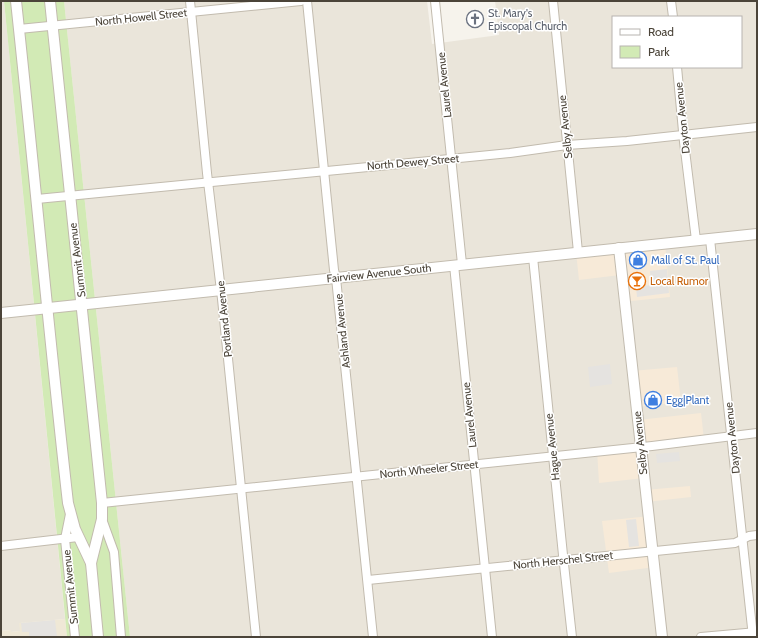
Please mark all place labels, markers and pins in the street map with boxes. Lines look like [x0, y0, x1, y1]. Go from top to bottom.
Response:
place label: St. Mary's Episcopal Church [488, 6, 567, 33]
church icon: St. Mary's Episcopal Church [465, 9, 485, 29]
shop icon: Mall of St. Paul [628, 250, 648, 270]
place label: Mall of St. Paul [651, 253, 720, 267]
bar icon: Local Rumor [627, 271, 647, 291]
place label: Local Rumor [650, 274, 709, 288]
shop icon: Egg|Plant [643, 390, 663, 410]
place label: Egg|Plant [666, 393, 710, 407]

